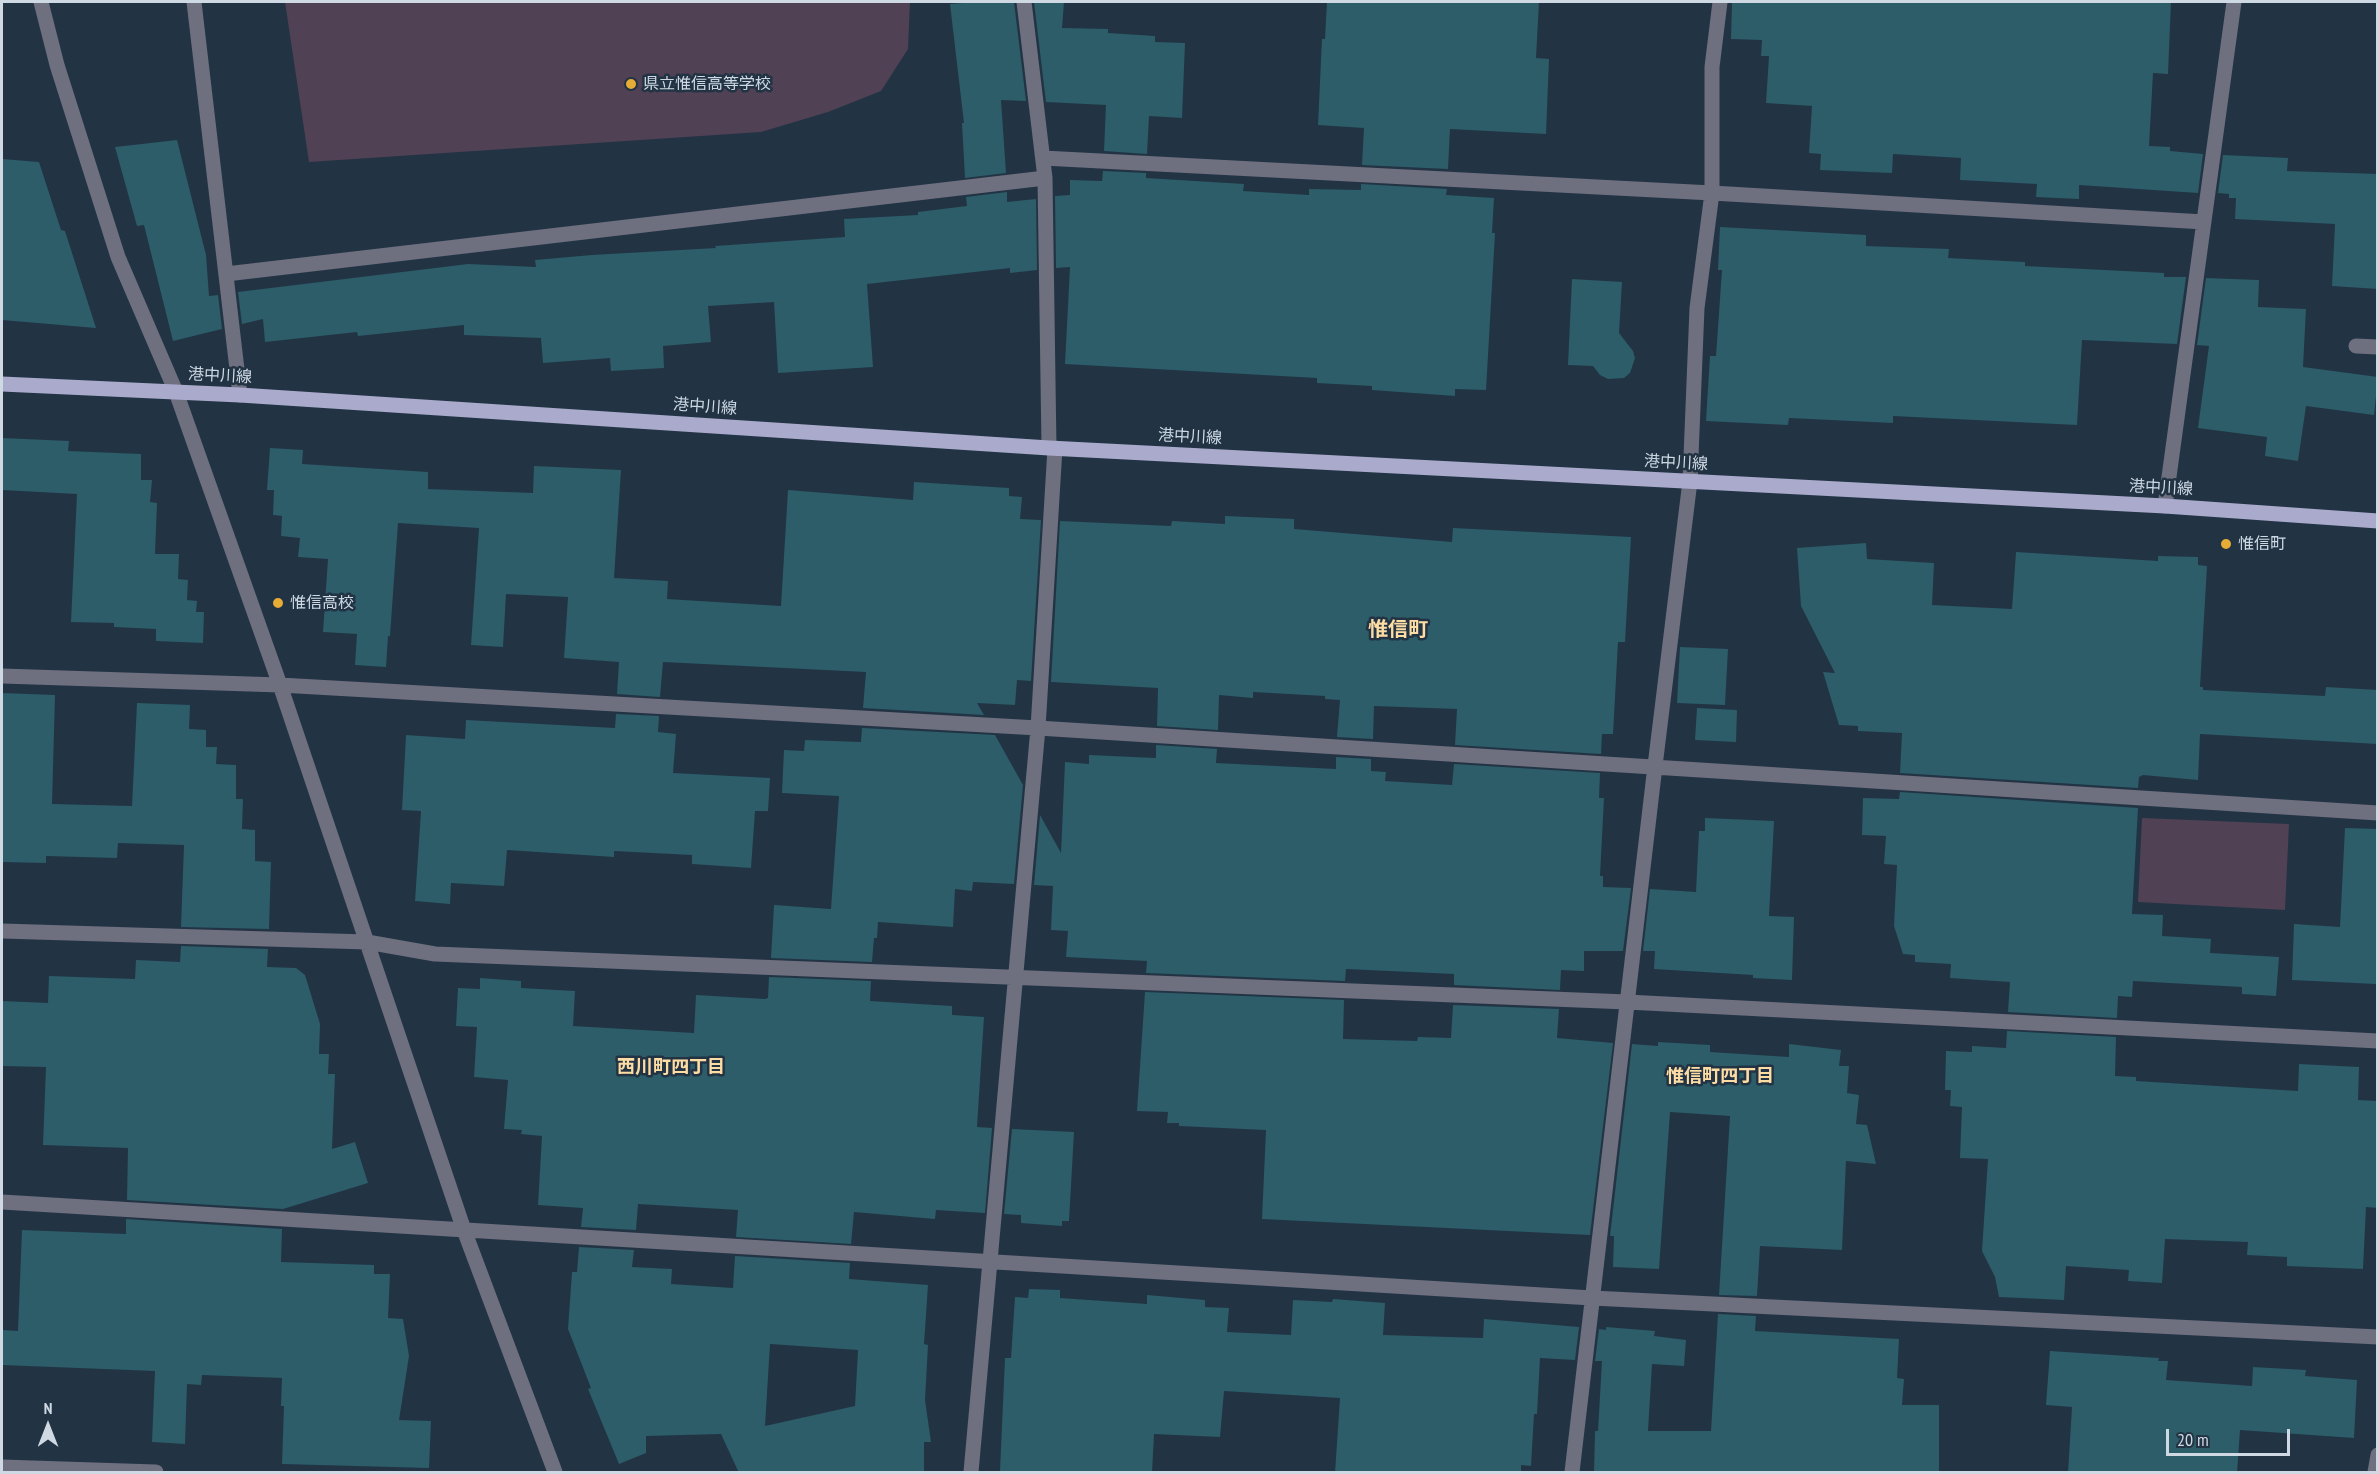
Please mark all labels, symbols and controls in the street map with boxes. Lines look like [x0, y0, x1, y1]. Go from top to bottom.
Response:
place label: 県立惟信高等学校 [643, 74, 771, 94]
marker: 県立惟信高等学校 [624, 77, 638, 91]
street label: 港中川線 [188, 365, 252, 387]
street label: 港中川線 [672, 395, 738, 419]
street label: 港中川線 [1158, 426, 1222, 448]
street label: 港中川線 [1644, 452, 1708, 474]
street label: 港中川線 [2129, 477, 2193, 499]
place label: 惟信町 [2238, 534, 2286, 554]
marker: 惟信町 [2219, 537, 2233, 551]
place label: 惟信高校 [290, 593, 354, 613]
marker: 惟信高校 [271, 596, 285, 610]
district label: 惟信町 [1368, 618, 1428, 642]
district label: 西川町四丁目 [617, 1057, 725, 1079]
district label: 惟信町四丁目 [1666, 1066, 1774, 1088]
north arrow [18, 1396, 78, 1456]
text: N [44, 1398, 52, 1418]
scale bar [2169, 1417, 2294, 1455]
text: 20 m [2177, 1428, 2209, 1451]

